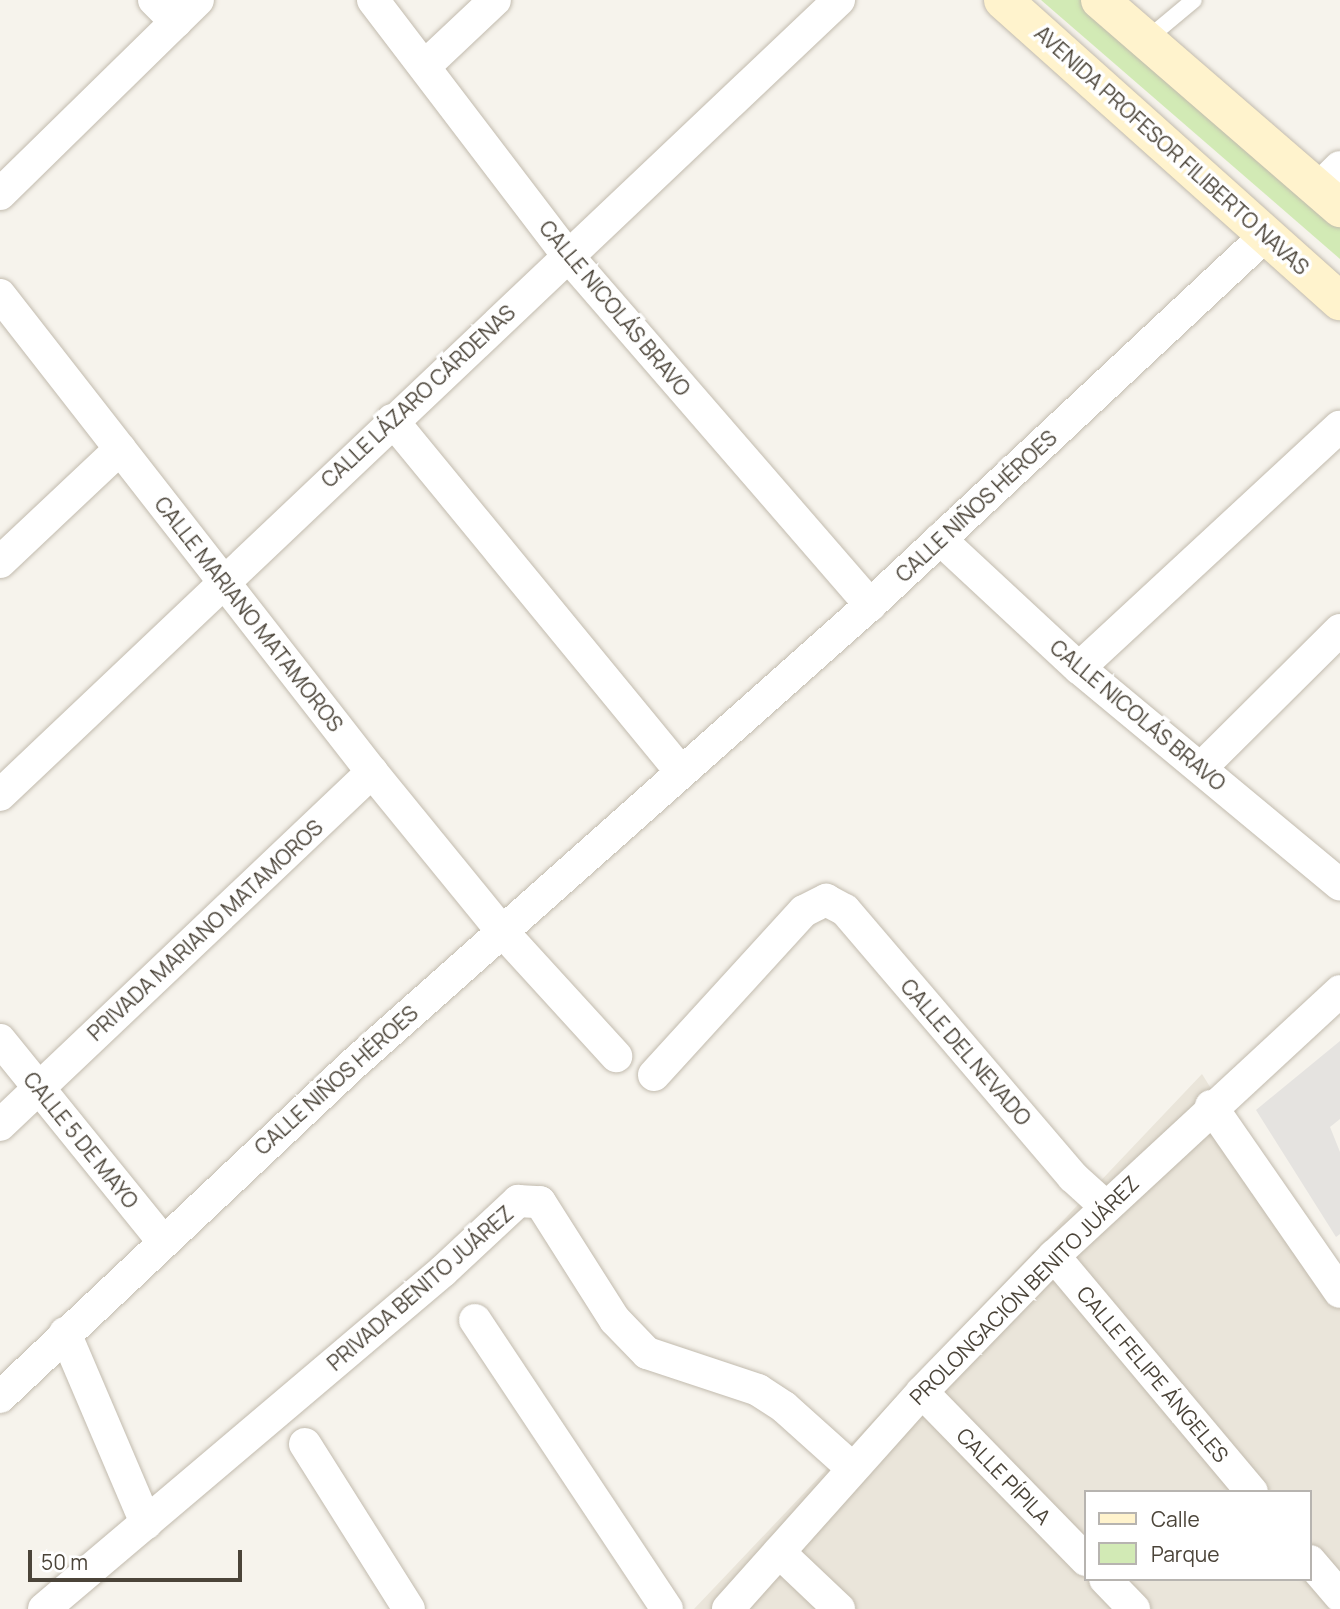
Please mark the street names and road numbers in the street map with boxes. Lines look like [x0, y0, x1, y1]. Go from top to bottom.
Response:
street label: AVENIDA PROFESOR FILIBERTO NAVAS [1030, 20, 1314, 280]
street label: CALLE NICOLÁS BRAVO [534, 215, 696, 401]
street label: CALLE LÁZARO CÁRDENAS [316, 300, 520, 492]
street label: CALLE NIÑOS HÉROES [890, 425, 1062, 587]
street label: CALLE MARIANO MATAMOROS [149, 492, 349, 736]
street label: CALLE NICOLÁS BRAVO [1045, 634, 1231, 796]
street label: PRIVADA MARIANO MATAMOROS [82, 814, 328, 1046]
street label: CALLE DEL NEVADO [895, 973, 1037, 1131]
street label: CALLE NIÑOS HÉROES [249, 1000, 423, 1160]
street label: CALLE 5 DE MAYO [18, 1067, 144, 1213]
street label: PROLONGACIÓN BENITO JUÁREZ [904, 1170, 1144, 1410]
street label: PRIVADA BENITO JUÁREZ [322, 1200, 518, 1376]
street label: CALLE FELIPE ÁNGELES [1072, 1281, 1234, 1467]
street label: CALLE PÍPILA [952, 1422, 1056, 1530]

